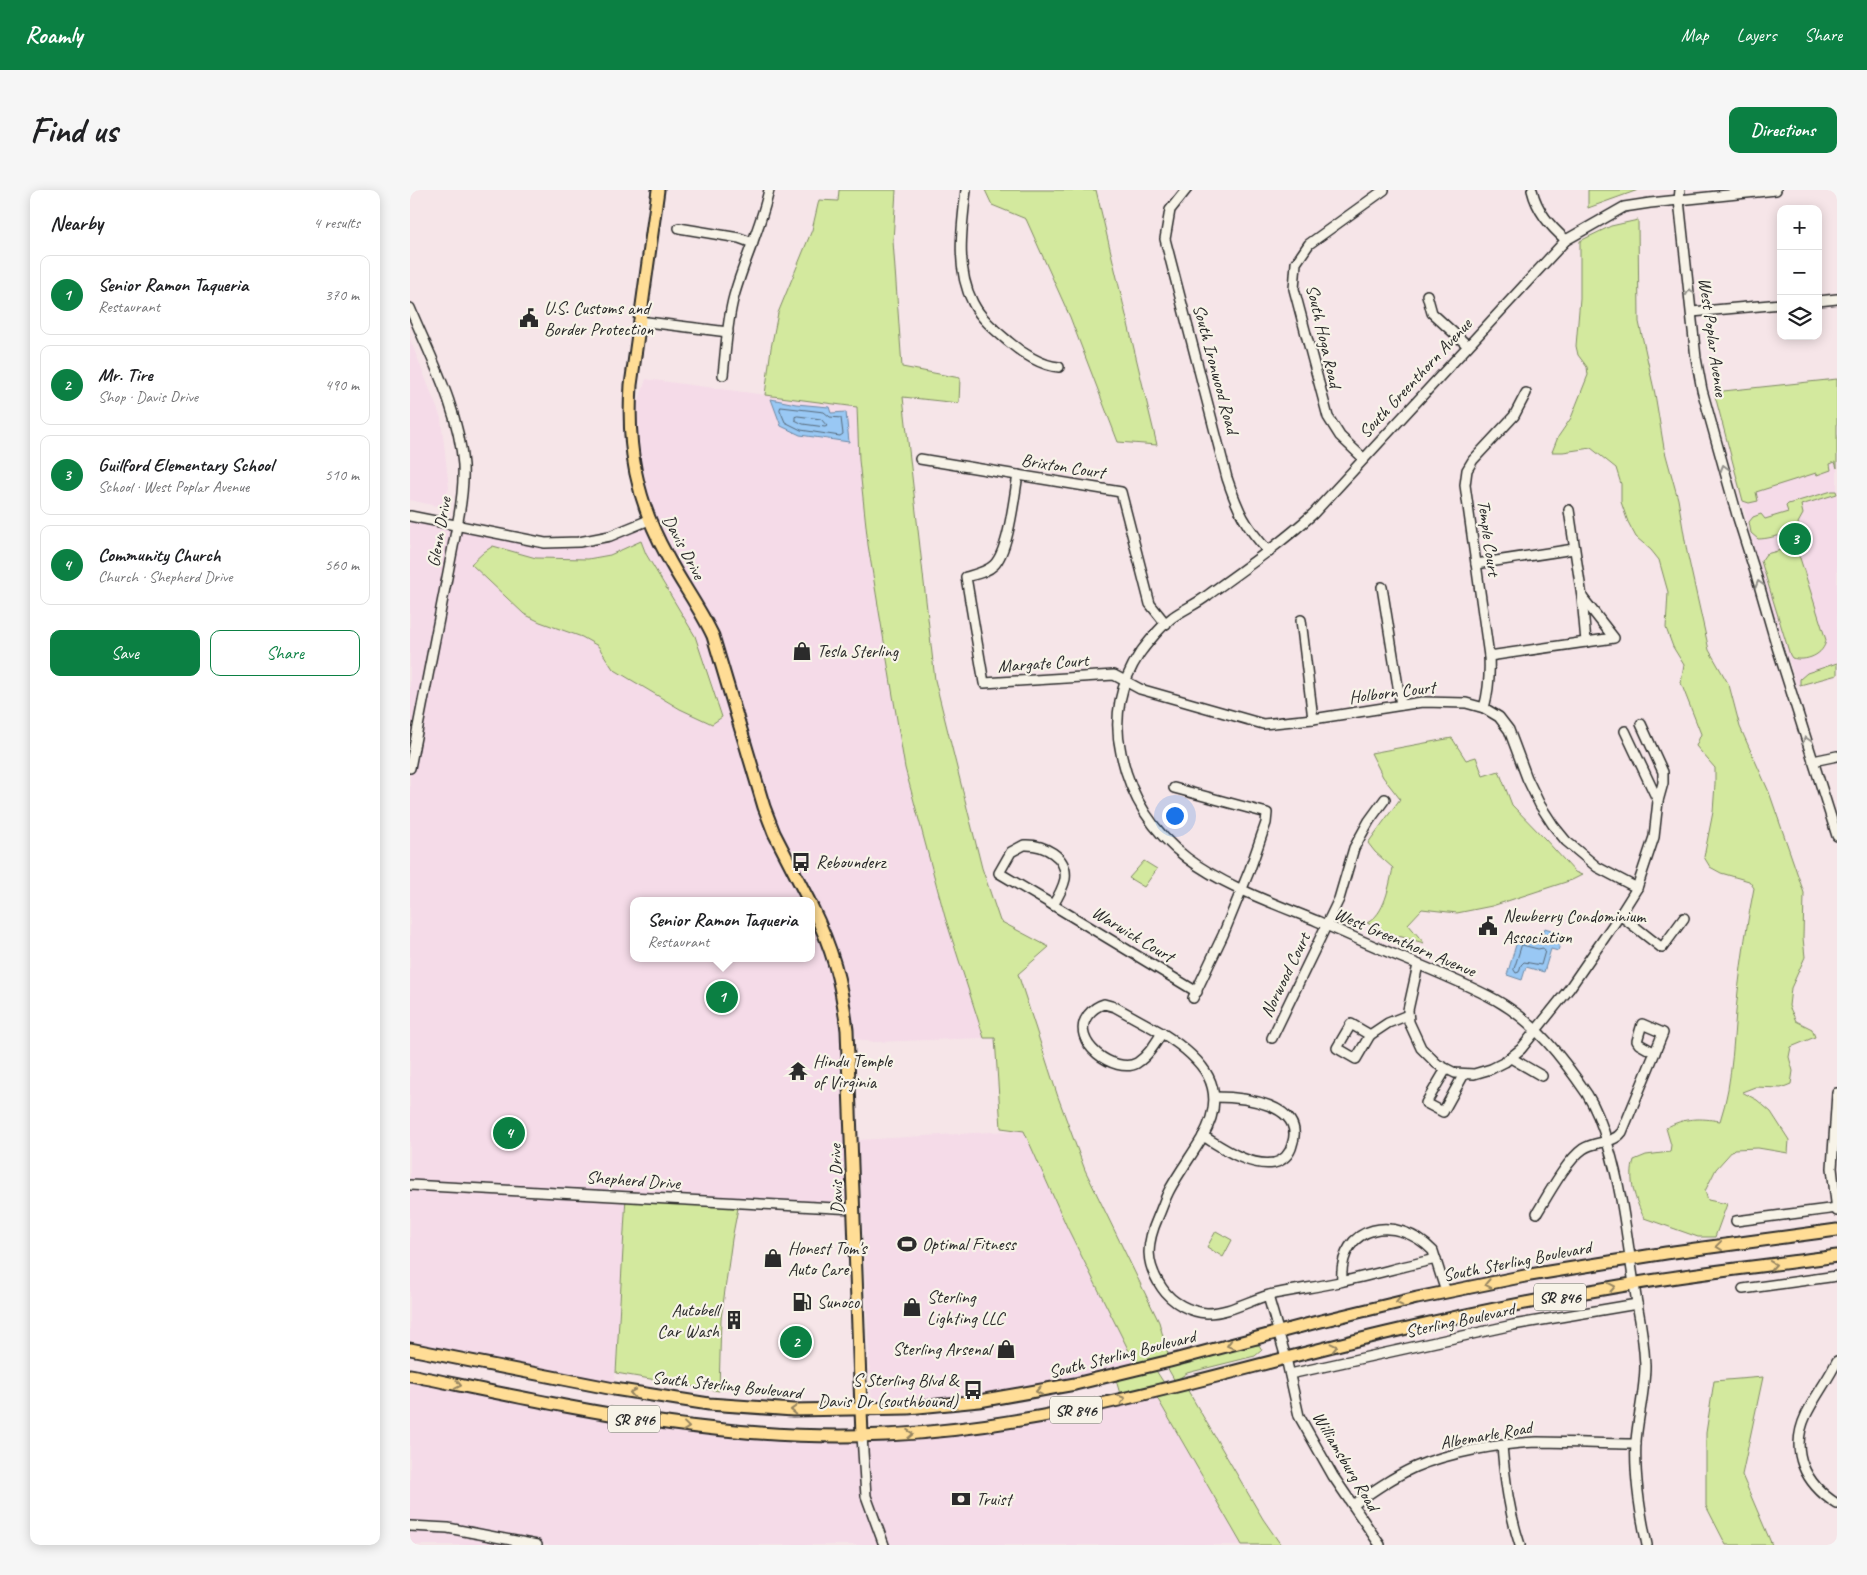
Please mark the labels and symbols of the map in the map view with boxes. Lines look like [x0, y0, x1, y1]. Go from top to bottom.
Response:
street label: West Poplar Avenue [1694, 276, 1732, 399]
street label: South Hoga Road [1301, 282, 1347, 392]
one-way arrow [1685, 288, 1696, 296]
place label: U.S. Customs and Border Protection [544, 297, 654, 340]
street label: South Ironwood Road [1188, 302, 1245, 439]
public building icon: U.S. Customs and Border Protection [518, 307, 540, 329]
street label: South Greenthorn Avenue [1354, 313, 1477, 443]
street label: Brixton Court [1020, 449, 1109, 484]
one-way arrow [1719, 465, 1729, 473]
street label: Glenn Drive [422, 494, 456, 569]
street label: Temple Court [1473, 499, 1506, 579]
street label: Davis Drive [658, 511, 711, 584]
pin: 3 [1779, 520, 1811, 558]
one-way arrow [1754, 580, 1765, 589]
shop icon: Tesla Sterling [791, 640, 813, 662]
place label: Tesla Sterling [817, 640, 900, 662]
street label: Margate Court [997, 649, 1091, 677]
street label: Holborn Court [1348, 675, 1439, 708]
one-way arrow [1802, 736, 1812, 744]
your location [1162, 803, 1188, 829]
bus stop icon: Rebounderz [790, 851, 812, 873]
place label: Rebounderz [816, 851, 888, 873]
street label: Warwick Court [1088, 901, 1181, 969]
street label: West Greenthorn Avenue [1331, 902, 1480, 982]
place label: Newberry Condominium Association [1503, 905, 1647, 948]
public building icon: Newberry Condominium Association [1477, 915, 1499, 937]
street label: Norwood Court [1255, 927, 1316, 1021]
pin: 1 [706, 978, 738, 1016]
place label: Hindu Temple of Virginia [813, 1050, 893, 1093]
temple icon: Hindu Temple of Virginia [787, 1060, 809, 1082]
pin: 4 [493, 1114, 525, 1152]
street label: Davis Drive [824, 1143, 848, 1214]
street label: Shepherd Drive [585, 1166, 682, 1194]
sports icon: Optimal Fitness [896, 1233, 918, 1255]
place label: Optimal Fitness [922, 1233, 1018, 1255]
street label: South Sterling Boulevard [1441, 1235, 1596, 1286]
place label: Honest Tom's Auto Care [788, 1237, 868, 1280]
one-way arrow [1715, 1240, 1724, 1250]
shop icon: Honest Tom's Auto Care [762, 1247, 784, 1269]
one-way arrow [1770, 1260, 1778, 1271]
one-way arrow [1484, 1278, 1492, 1288]
one-way arrow [1608, 1282, 1617, 1293]
road number: SR 846 [1534, 1284, 1586, 1310]
place label: Sterling Lighting LLC [927, 1286, 1007, 1329]
fuel station icon: Sunoco [791, 1291, 813, 1313]
place label: Sunoco [817, 1291, 861, 1313]
shop icon: Sterling Lighting LLC [901, 1296, 923, 1318]
one-way arrow [1394, 1296, 1403, 1307]
street label: Sterling Boulevard [1404, 1297, 1519, 1342]
place label: Autobell Car Wash [657, 1299, 722, 1342]
building icon: Autobell Car Wash [723, 1309, 745, 1331]
pin: 2 [780, 1323, 812, 1361]
street label: South Sterling Boulevard [1046, 1324, 1200, 1383]
place label: Sterling Arsenal [892, 1338, 994, 1360]
shop icon: Sterling Arsenal [995, 1338, 1017, 1360]
one-way arrow [1226, 1339, 1235, 1350]
one-way arrow [1329, 1342, 1338, 1353]
street label: South Sterling Boulevard [651, 1366, 806, 1404]
place label: S Sterling Blvd & Davis Dr (southbound) [818, 1369, 960, 1412]
one-way arrow [453, 1379, 462, 1389]
bus stop icon: S Sterling Blvd & Davis Dr (southbound) [962, 1379, 984, 1401]
one-way arrow [1034, 1386, 1043, 1396]
one-way arrow [629, 1388, 637, 1398]
one-way arrow [1118, 1394, 1127, 1405]
road number: SR 846 [1050, 1396, 1102, 1424]
one-way arrow [790, 1405, 798, 1415]
road number: SR 846 [608, 1406, 660, 1432]
street label: Williamsburg Road [1308, 1407, 1386, 1517]
street label: Albemarle Road [1438, 1416, 1537, 1454]
one-way arrow [683, 1421, 691, 1432]
one-way arrow [907, 1428, 915, 1439]
bank icon: Truist [950, 1488, 972, 1510]
place label: Truist [976, 1488, 1014, 1510]

